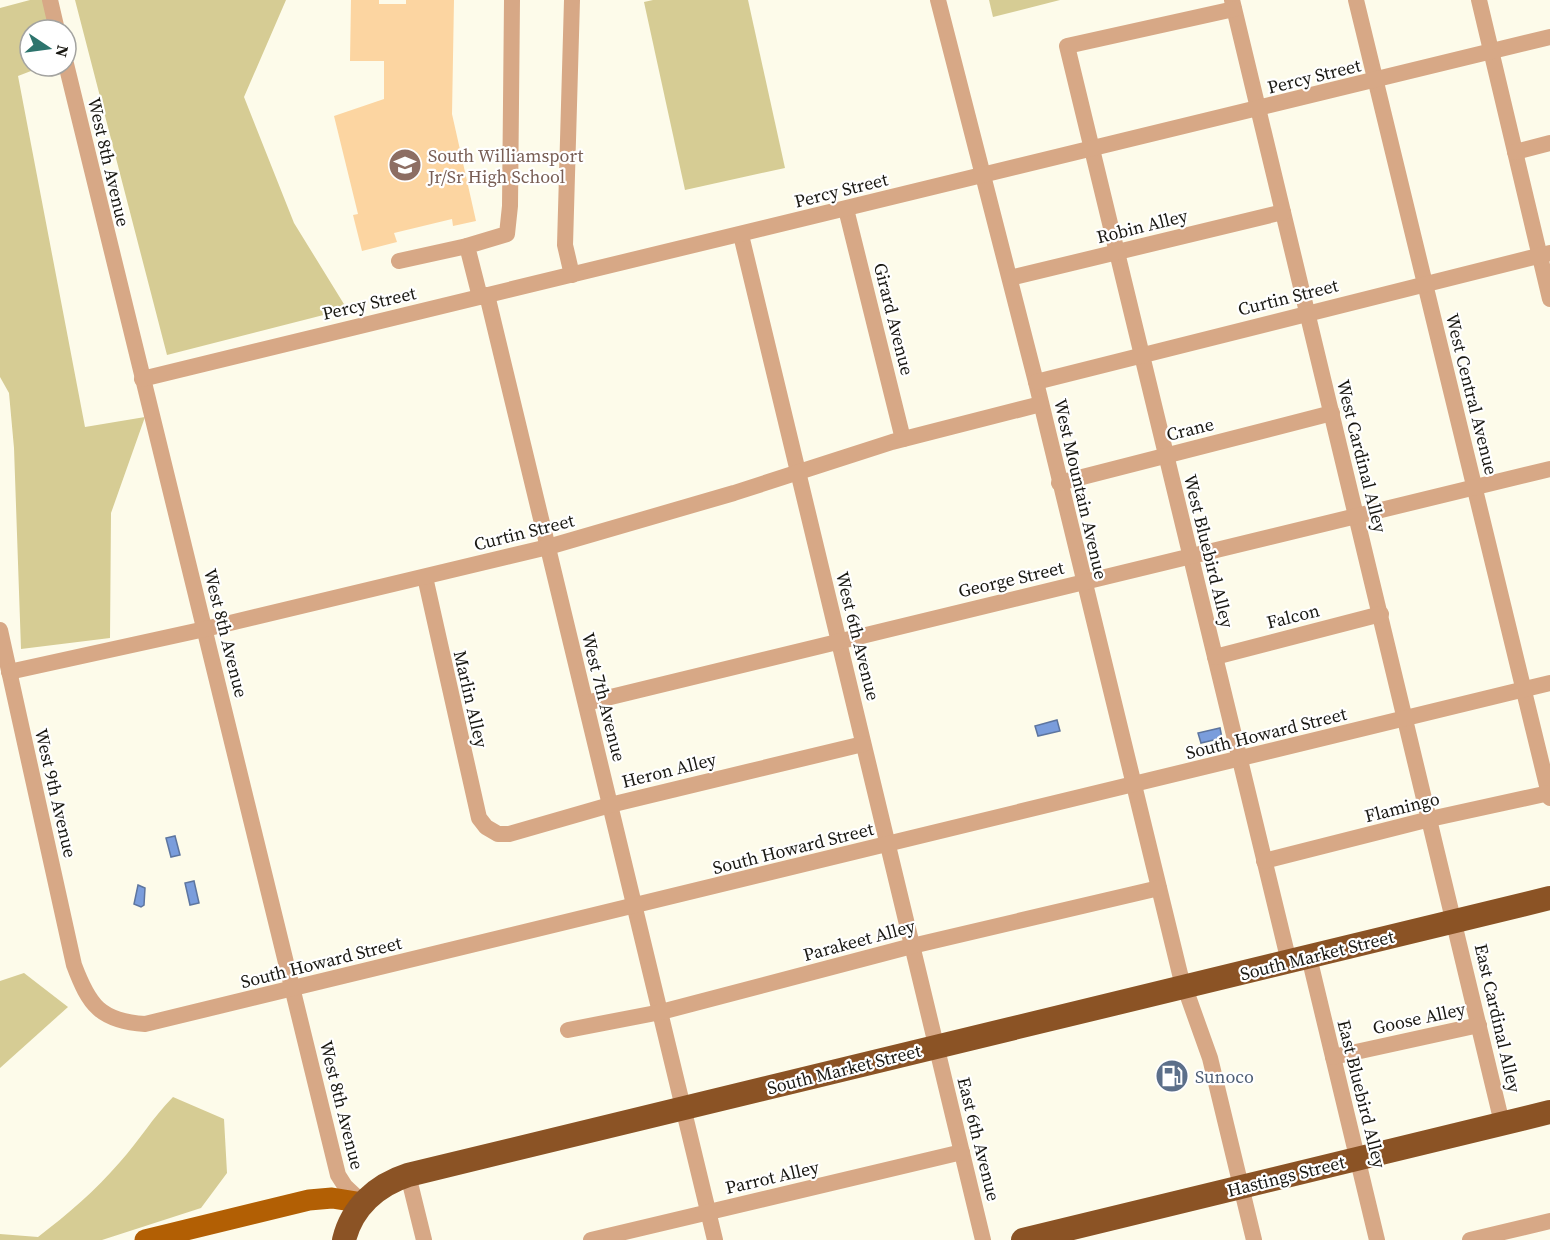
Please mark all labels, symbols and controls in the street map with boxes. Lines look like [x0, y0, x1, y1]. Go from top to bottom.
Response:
north arrow [18, 18, 78, 78]
text: N [51, 43, 75, 60]
street label: Percy Street [1265, 52, 1364, 100]
street label: West 8th Avenue [82, 95, 136, 229]
place label: South Williamsport Jr/Sr High School [427, 143, 583, 189]
school or university icon: South Williamsport Jr/Sr High School [387, 147, 423, 183]
street label: Percy Street [792, 166, 891, 214]
street label: Robin Alley [1094, 202, 1191, 249]
street label: Girard Avenue [868, 260, 920, 378]
street label: Curtin Street [1235, 272, 1341, 322]
street label: Percy Street [320, 280, 419, 326]
street label: West Central Avenue [1440, 311, 1504, 477]
street label: West Cardinal Alley [1331, 377, 1393, 536]
street label: West Mountain Avenue [1048, 396, 1114, 582]
street label: Crane [1164, 411, 1216, 447]
street label: West Bluebird Alley [1178, 472, 1240, 631]
street label: Curtin Street [471, 507, 577, 557]
street label: George Street [956, 555, 1066, 603]
street label: West 8th Avenue [198, 566, 254, 700]
street label: West 6th Avenue [830, 569, 886, 703]
street label: Falcon [1264, 597, 1322, 635]
street label: West 7th Avenue [576, 630, 632, 764]
street label: Marlin Alley [448, 648, 495, 751]
street label: South Howard Street [1183, 701, 1349, 765]
street label: West 9th Avenue [29, 726, 83, 860]
street label: Heron Alley [619, 746, 720, 794]
street label: Flamingo [1362, 786, 1442, 828]
street label: South Howard Street [710, 816, 876, 880]
street label: Parakeet Alley [800, 913, 919, 967]
street label: South Market Street [1237, 924, 1397, 986]
street label: South Howard Street [238, 930, 404, 994]
street label: East Cardinal Alley [1469, 941, 1527, 1096]
street label: Goose Alley [1370, 996, 1468, 1040]
street label: East Bluebird Alley [1331, 1017, 1393, 1172]
street label: West 8th Avenue [314, 1038, 370, 1172]
street label: South Market Street [764, 1038, 924, 1100]
fuel station icon: Sunoco [1154, 1058, 1190, 1094]
place label: Sunoco [1195, 1064, 1254, 1089]
street label: East 6th Avenue [952, 1074, 1006, 1204]
street label: Hastings Street [1224, 1149, 1348, 1203]
street label: Parrot Alley [723, 1154, 822, 1200]

